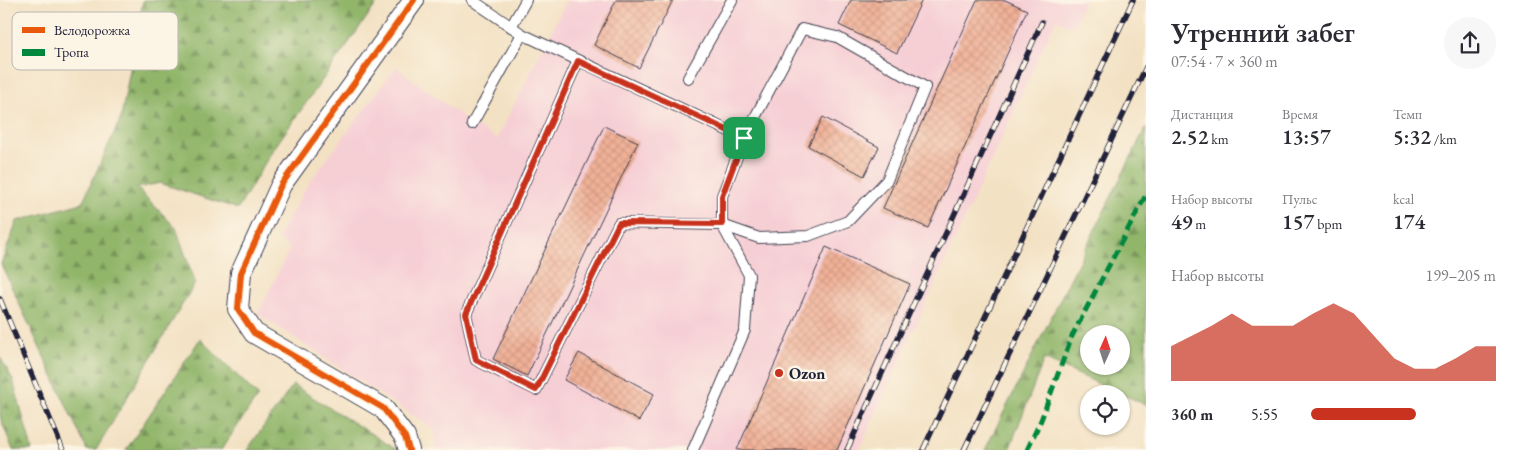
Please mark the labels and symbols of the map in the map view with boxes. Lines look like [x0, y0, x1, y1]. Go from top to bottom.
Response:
legend [12, 12, 178, 70]
text: Велодорожка [54, 21, 130, 39]
text: Тропа [54, 43, 89, 61]
pin [723, 117, 765, 159]
north arrow [1080, 325, 1130, 375]
place label: Ozon [789, 363, 825, 384]
marker: Ozon [773, 367, 785, 379]

